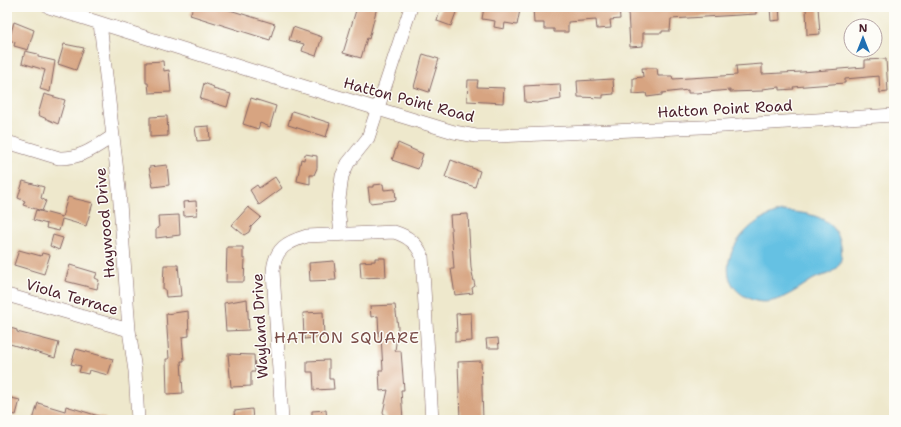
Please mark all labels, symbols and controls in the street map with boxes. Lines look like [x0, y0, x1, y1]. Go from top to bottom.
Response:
north arrow [843, 18, 883, 58]
text: N [859, 21, 868, 36]
street label: Hatton Point Road [341, 73, 477, 127]
street label: Hatton Point Road [657, 95, 793, 123]
street label: Haywood Drive [90, 167, 120, 279]
street label: Wayland Drive [247, 273, 273, 379]
street label: Viola Terrace [23, 274, 121, 320]
district label: HATTON SQUARE [274, 327, 420, 348]

